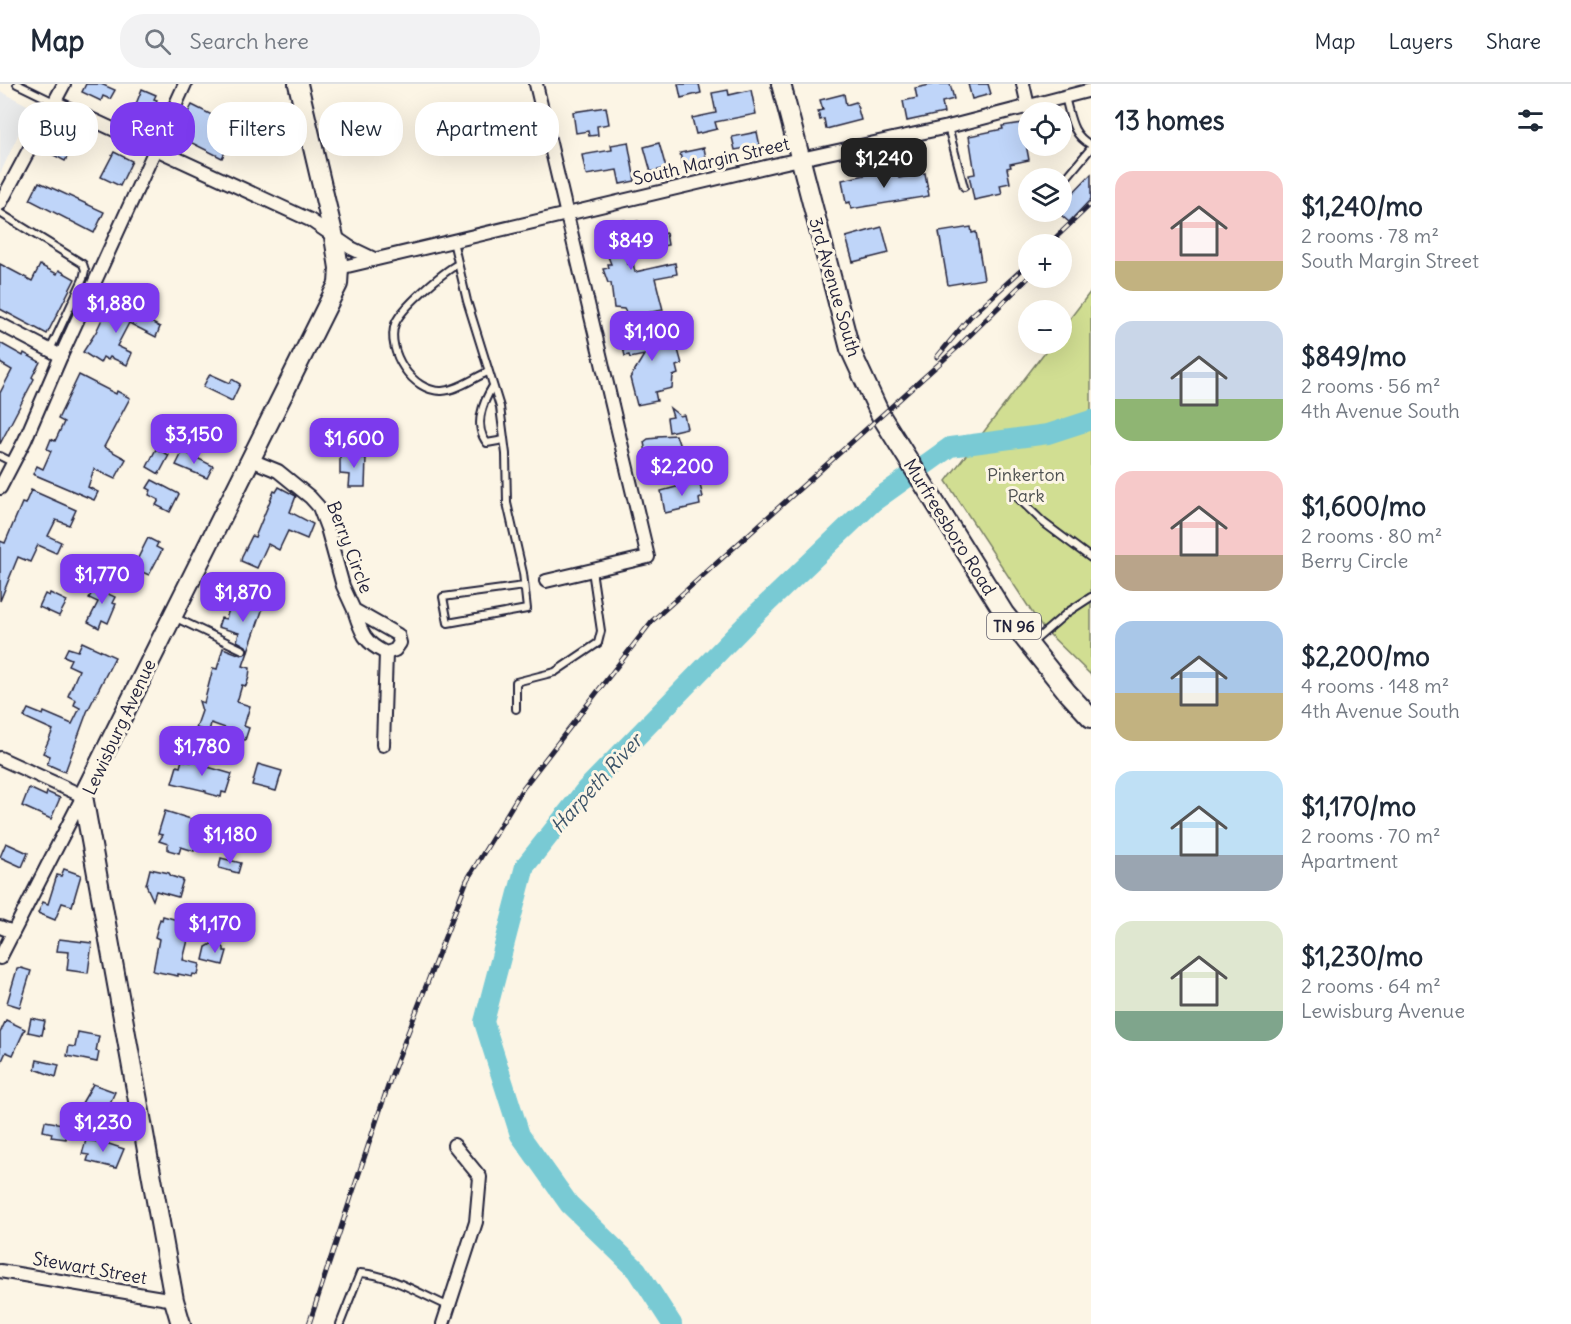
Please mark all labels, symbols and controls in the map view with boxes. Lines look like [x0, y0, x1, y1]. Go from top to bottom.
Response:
search box [120, 14, 540, 68]
text: Map [30, 23, 84, 59]
icon: search [141, 25, 174, 58]
text: Search here [189, 27, 309, 55]
text: Map [1315, 28, 1355, 55]
text: Layers [1388, 28, 1453, 55]
text: Share [1486, 28, 1541, 55]
chip: Buy [18, 102, 98, 156]
chip: Rent [110, 102, 195, 156]
chip: Filters [207, 102, 307, 156]
chip: New [319, 102, 403, 156]
chip: Apartment [415, 102, 559, 156]
map controls [1018, 102, 1072, 354]
button: locate [1018, 102, 1072, 156]
text: 13 homes [1115, 104, 1225, 137]
icon: filters [1514, 104, 1547, 137]
street label: South Margin Street [630, 132, 792, 190]
pin: $1,240 [835, 138, 933, 189]
text: $1,240 [855, 145, 913, 170]
button: layers [1018, 168, 1072, 222]
text: $1,240/mo [1301, 190, 1423, 223]
icon: home [1163, 195, 1235, 267]
street label: 3rd Avenue South [804, 215, 866, 359]
pin: $849 [595, 220, 667, 271]
text: 2 rooms · 78 m² [1301, 223, 1439, 248]
text: $849 [608, 227, 654, 252]
button: + [1018, 234, 1072, 288]
text: South Margin Street [1301, 248, 1479, 273]
pin: $1,880 [67, 283, 165, 334]
text: $1,880 [86, 290, 146, 315]
button: − [1018, 300, 1072, 354]
pin: $1,100 [603, 311, 701, 362]
text: $1,100 [624, 318, 680, 343]
text: $849/mo [1301, 340, 1406, 373]
icon: home [1163, 345, 1235, 417]
text: 2 rooms · 56 m² [1301, 373, 1441, 398]
text: 4th Avenue South [1301, 398, 1460, 423]
pin: $3,150 [145, 414, 243, 465]
pin: $1,600 [305, 418, 403, 469]
text: $3,150 [165, 421, 223, 446]
text: $1,600 [324, 425, 384, 450]
pin: $2,200 [633, 446, 731, 497]
text: $2,200 [650, 453, 714, 478]
street label: Murfreesboro Road [899, 455, 1001, 600]
park label: Pinkerton Park [987, 463, 1065, 507]
text: $1,600/mo [1301, 490, 1426, 523]
icon: home [1163, 495, 1235, 567]
street label: Berry Circle [322, 498, 378, 596]
text: 2 rooms · 80 m² [1301, 523, 1442, 548]
text: Berry Circle [1301, 548, 1408, 573]
pin: $1,770 [53, 554, 151, 605]
text: $1,770 [74, 561, 130, 586]
pin: $1,870 [194, 572, 292, 623]
text: $1,870 [214, 579, 272, 604]
road number: TN 96 [987, 613, 1041, 639]
text: $2,200/mo [1301, 640, 1430, 673]
icon: home [1163, 645, 1235, 717]
street label: Lewisburg Avenue [77, 655, 161, 799]
text: 4 rooms · 148 m² [1301, 673, 1449, 698]
text: 4th Avenue South [1301, 698, 1460, 723]
pin: $1,780 [153, 726, 251, 777]
water label: Harpeth River [545, 726, 649, 838]
text: $1,780 [173, 733, 231, 758]
text: $1,170/mo [1301, 790, 1416, 823]
icon: home [1163, 795, 1235, 867]
pin: $1,180 [181, 814, 279, 865]
text: $1,180 [203, 821, 257, 846]
text: 2 rooms · 70 m² [1301, 823, 1441, 848]
text: Apartment [1301, 848, 1398, 873]
pin: $1,170 [166, 903, 264, 954]
text: $1,170 [189, 910, 241, 935]
text: $1,230/mo [1301, 940, 1423, 973]
icon: home [1163, 945, 1235, 1017]
text: 2 rooms · 64 m² [1301, 973, 1441, 998]
text: Lewisburg Avenue [1301, 998, 1465, 1023]
pin: $1,230 [54, 1102, 152, 1153]
text: $1,230 [74, 1109, 132, 1134]
street label: Stewart Street [31, 1247, 149, 1289]

